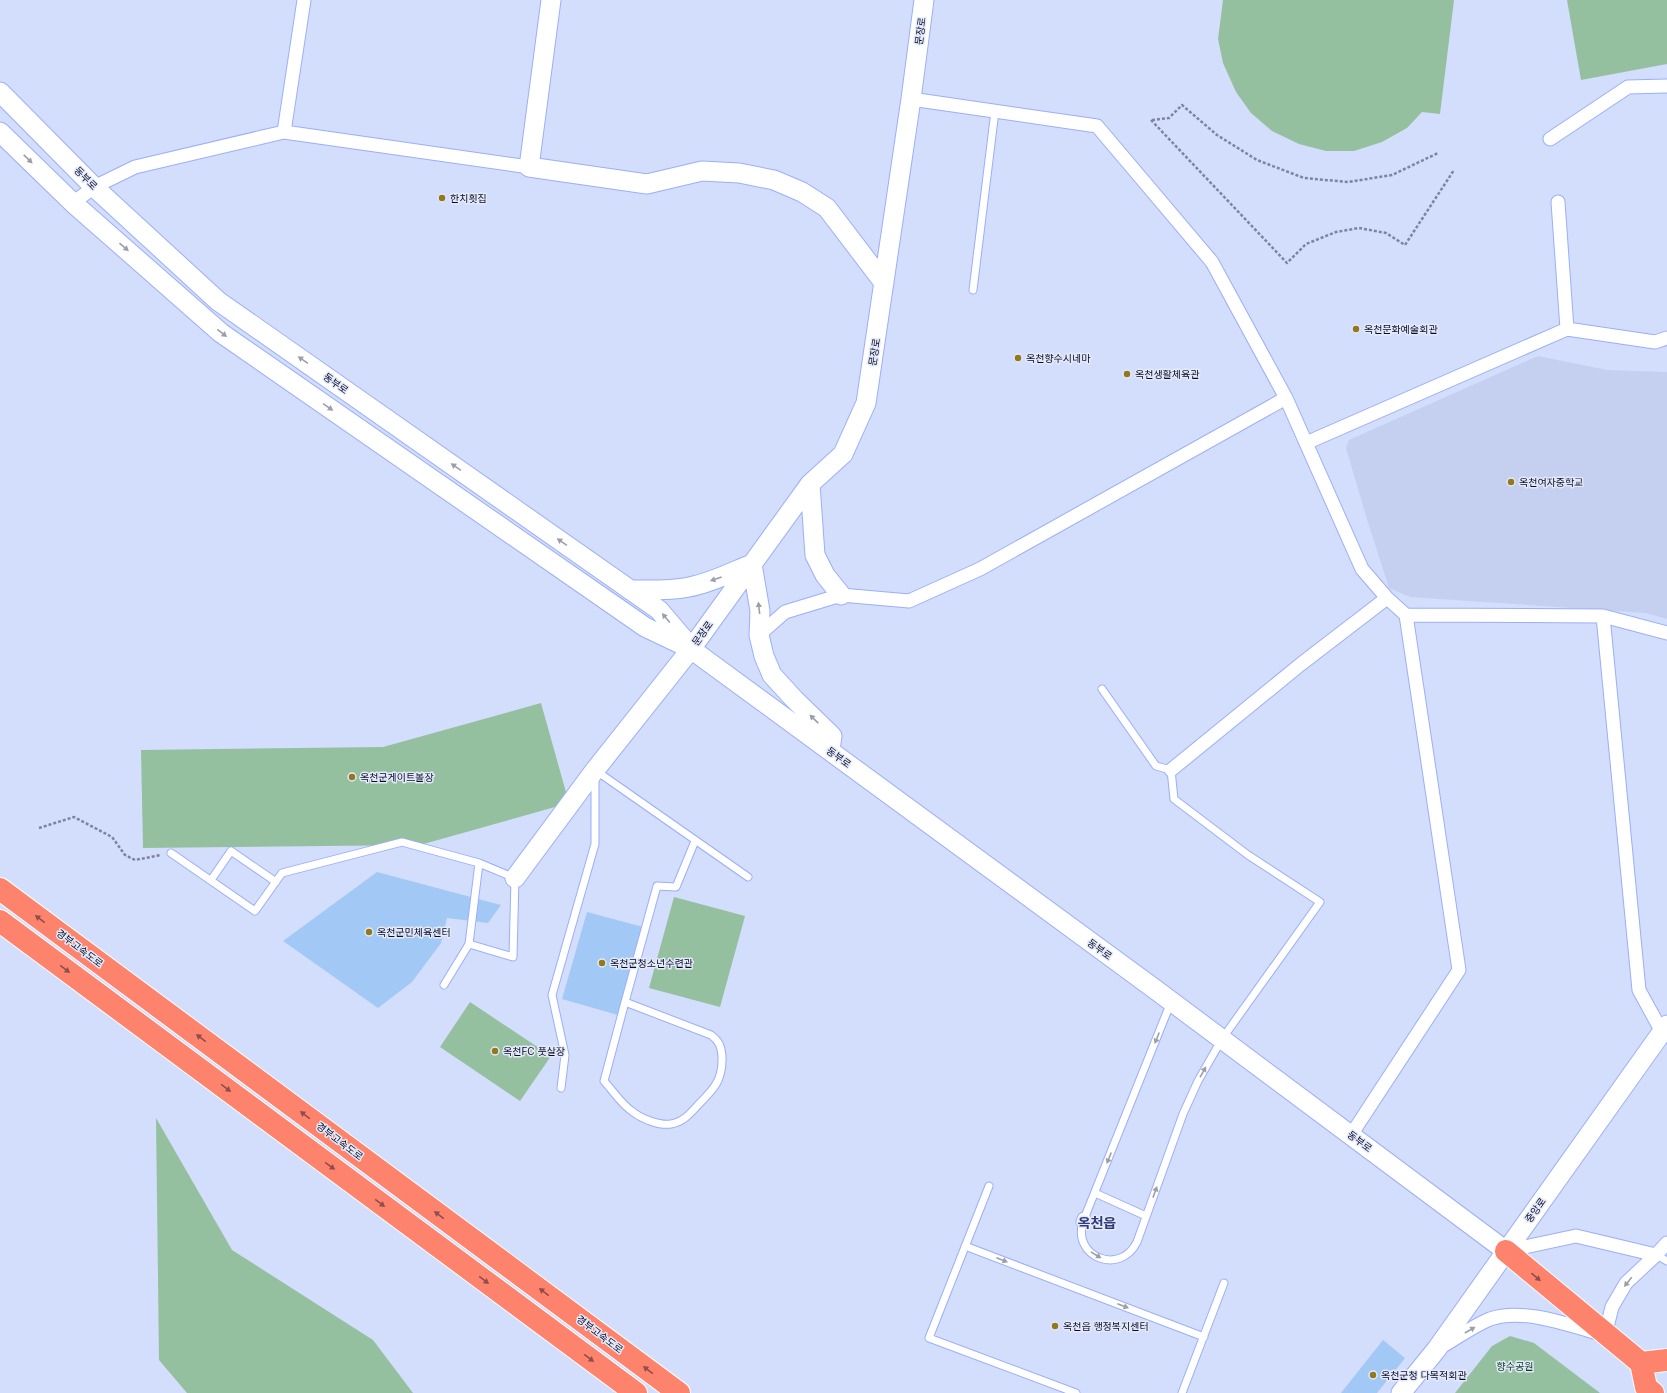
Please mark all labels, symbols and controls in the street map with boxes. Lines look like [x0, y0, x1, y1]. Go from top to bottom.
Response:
street label: 문장로 [912, 17, 928, 45]
one-way arrow [23, 155, 33, 164]
street label: 동부로 [72, 164, 100, 192]
place label: 한치횟집 [450, 192, 487, 204]
marker: 한치횟집 [437, 193, 447, 203]
one-way arrow [119, 243, 129, 252]
place label: 옥천문화예술회관 [1364, 323, 1438, 335]
marker: 옥천문화예술회관 [1351, 324, 1361, 334]
one-way arrow [216, 328, 227, 337]
street label: 문장로 [866, 337, 882, 367]
place label: 옥천향수시네마 [1026, 352, 1091, 364]
marker: 옥천향수시네마 [1013, 353, 1023, 363]
one-way arrow [298, 356, 309, 364]
place label: 옥천생활체육관 [1135, 368, 1200, 380]
marker: 옥천생활체육관 [1122, 369, 1132, 379]
street label: 동부로 [321, 370, 351, 396]
one-way arrow [323, 403, 334, 411]
one-way arrow [450, 463, 461, 471]
place label: 옥천여자중학교 [1519, 476, 1583, 488]
marker: 옥천여자중학교 [1506, 477, 1516, 487]
one-way arrow [557, 538, 567, 546]
one-way arrow [710, 576, 722, 582]
one-way arrow [756, 602, 763, 614]
one-way arrow [662, 613, 671, 624]
street label: 문장로 [689, 618, 715, 648]
one-way arrow [809, 714, 820, 723]
street label: 동부로 [824, 744, 854, 770]
place label: 옥천군게이트볼장 [360, 771, 434, 783]
marker: 옥천군게이트볼장 [347, 772, 357, 782]
one-way arrow [35, 915, 46, 923]
place label: 옥천군민체육센터 [377, 926, 451, 938]
street label: 경부고속도로 [54, 927, 106, 969]
marker: 옥천군민체육센터 [364, 927, 374, 937]
street label: 동부로 [1085, 936, 1115, 962]
place label: 옥천군청소년수련관 [610, 957, 694, 969]
marker: 옥천군청소년수련관 [597, 958, 607, 968]
one-way arrow [60, 965, 70, 973]
one-way arrow [1154, 1032, 1160, 1043]
one-way arrow [196, 1034, 206, 1042]
place label: 옥천FC 풋살장 [503, 1045, 565, 1057]
marker: 옥천FC 풋살장 [490, 1046, 500, 1056]
one-way arrow [1199, 1066, 1206, 1077]
one-way arrow [220, 1084, 231, 1093]
one-way arrow [300, 1111, 311, 1120]
street label: 경부고속도로 [314, 1120, 366, 1162]
street label: 동부로 [1345, 1128, 1375, 1154]
one-way arrow [1105, 1153, 1111, 1165]
one-way arrow [325, 1162, 336, 1170]
one-way arrow [1152, 1186, 1158, 1198]
street label: 중앙로 [1522, 1195, 1548, 1225]
one-way arrow [374, 1199, 385, 1207]
one-way arrow [434, 1211, 445, 1219]
district label: 옥천읍 [1078, 1214, 1116, 1231]
one-way arrow [1090, 1252, 1102, 1259]
one-way arrow [996, 1257, 1008, 1263]
one-way arrow [1531, 1272, 1541, 1281]
one-way arrow [479, 1276, 490, 1284]
one-way arrow [1624, 1277, 1632, 1287]
one-way arrow [538, 1288, 549, 1297]
one-way arrow [1118, 1304, 1130, 1310]
street label: 경부고속도로 [574, 1313, 626, 1355]
place label: 옥천읍 행정복지센터 [1063, 1320, 1149, 1332]
marker: 옥천읍 행정복지센터 [1050, 1321, 1060, 1331]
one-way arrow [1464, 1326, 1476, 1333]
one-way arrow [583, 1353, 594, 1362]
park label: 향수공원 [1497, 1360, 1533, 1372]
one-way arrow [643, 1366, 654, 1374]
place label: 옥천군청 다목적회관 [1381, 1369, 1467, 1381]
marker: 옥천군청 다목적회관 [1368, 1370, 1378, 1380]

